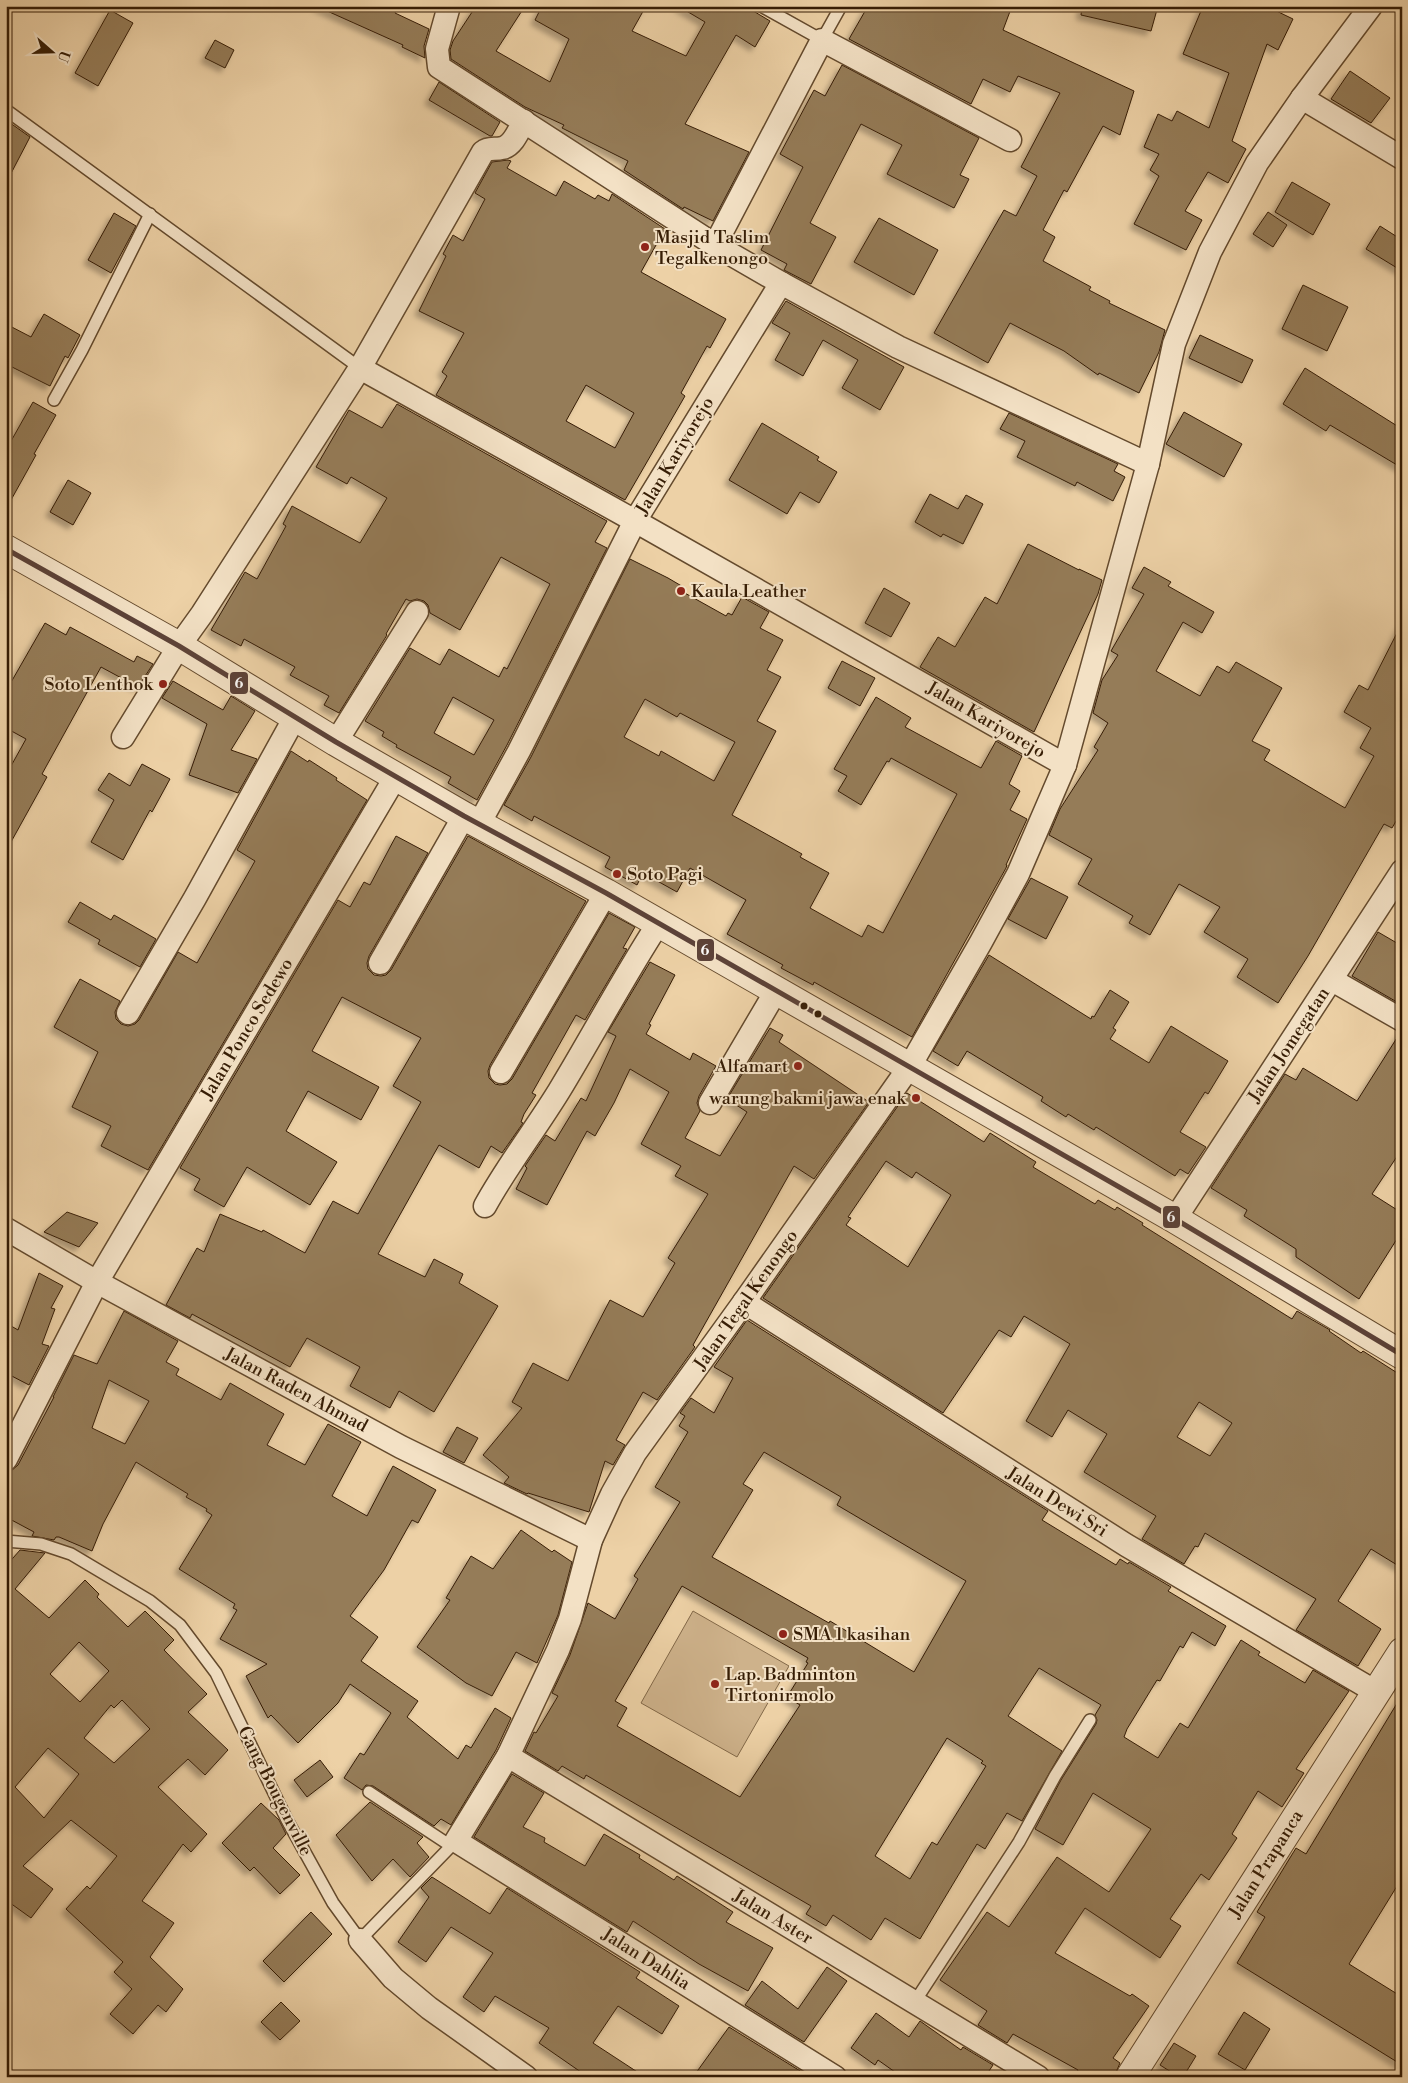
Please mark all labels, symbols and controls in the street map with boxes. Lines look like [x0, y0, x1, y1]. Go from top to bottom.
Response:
north arrow [28, 28, 78, 78]
text: U [53, 48, 74, 64]
place label: Masjid Taslim Tegalkenongo [655, 226, 770, 270]
marker: Masjid Taslim Tegalkenongo [639, 241, 651, 253]
street label: Jalan Kariyorejo [630, 393, 719, 520]
place label: Kaula Leather [691, 580, 807, 603]
marker: Kaula Leather [675, 585, 687, 597]
line badge: 6 [229, 671, 249, 695]
place label: Soto Lenthok [44, 673, 155, 696]
text: 6 [235, 675, 244, 693]
street label: Jalan Kariyorejo [921, 676, 1050, 763]
marker: Soto Lenthok [157, 678, 169, 690]
place label: Soto Pagi [627, 863, 703, 886]
marker: Soto Pagi [611, 868, 623, 880]
line badge: 6 [696, 938, 715, 962]
text: 6 [701, 942, 710, 960]
street label: Jalan Ponco Sedewo [195, 954, 298, 1105]
street label: Jalan Jomegatan [1243, 983, 1335, 1108]
unlabelled marker [799, 1001, 809, 1011]
unlabelled marker [813, 1009, 823, 1019]
place label: Alfamart [714, 1055, 789, 1078]
marker: Alfamart [792, 1060, 804, 1072]
place label: warung bakmi jawa enak [708, 1087, 908, 1110]
marker: warung bakmi jawa enak [910, 1092, 922, 1104]
line badge: 6 [1162, 1205, 1181, 1229]
text: 6 [1167, 1209, 1176, 1227]
street label: Jalan Tegal Kenongo [688, 1225, 803, 1376]
street label: Jalan Raden Ahmad [219, 1342, 373, 1438]
street label: Jalan Dewi Sri [1001, 1461, 1112, 1542]
place label: SMA 1 kasihan [793, 1623, 911, 1646]
marker: SMA 1 kasihan [777, 1628, 789, 1640]
place label: Lap. Badminton Tirtonirmolo [725, 1663, 856, 1707]
marker: Lap. Badminton Tirtonirmolo [709, 1678, 721, 1690]
street label: Gang Bougenville [232, 1722, 318, 1860]
street label: Jalan Prapanca [1223, 1805, 1309, 1923]
street label: Jalan Aster [728, 1884, 817, 1950]
street label: Jalan Dahlia [597, 1922, 695, 1996]

